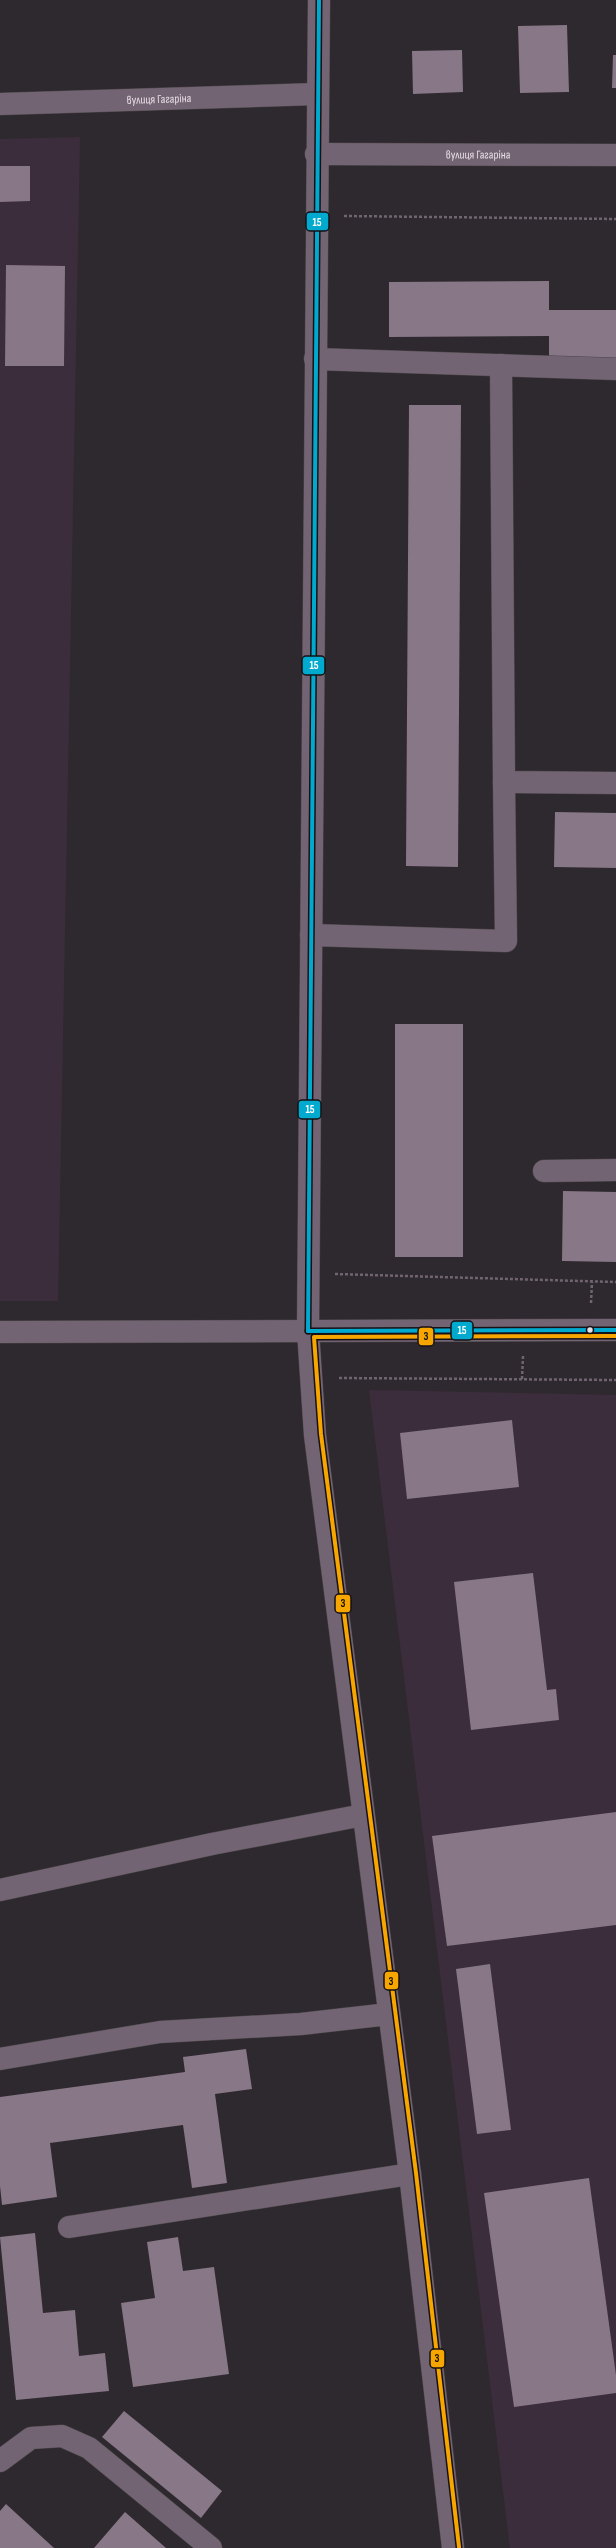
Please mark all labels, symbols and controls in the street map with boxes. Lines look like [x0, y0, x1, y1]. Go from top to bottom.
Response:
street label: вулиця Гагаріна [126, 90, 192, 108]
street label: вулиця Гагаріна [446, 147, 511, 162]
line badge: 15 [306, 212, 329, 231]
text: 15 [312, 216, 322, 229]
line badge: 15 [302, 656, 325, 675]
text: 15 [309, 659, 319, 672]
line badge: 15 [298, 1100, 321, 1119]
text: 15 [305, 1103, 315, 1116]
line badge: 15 [451, 1321, 473, 1340]
text: 15 [457, 1324, 467, 1337]
unlabelled marker [585, 1325, 595, 1335]
line badge: 3 [418, 1327, 434, 1346]
text: 3 [424, 1330, 429, 1343]
line badge: 3 [335, 1594, 351, 1613]
text: 3 [341, 1597, 346, 1610]
line badge: 3 [384, 1971, 399, 1990]
text: 3 [389, 1975, 394, 1988]
line badge: 3 [430, 2349, 445, 2368]
text: 3 [435, 2352, 440, 2365]

